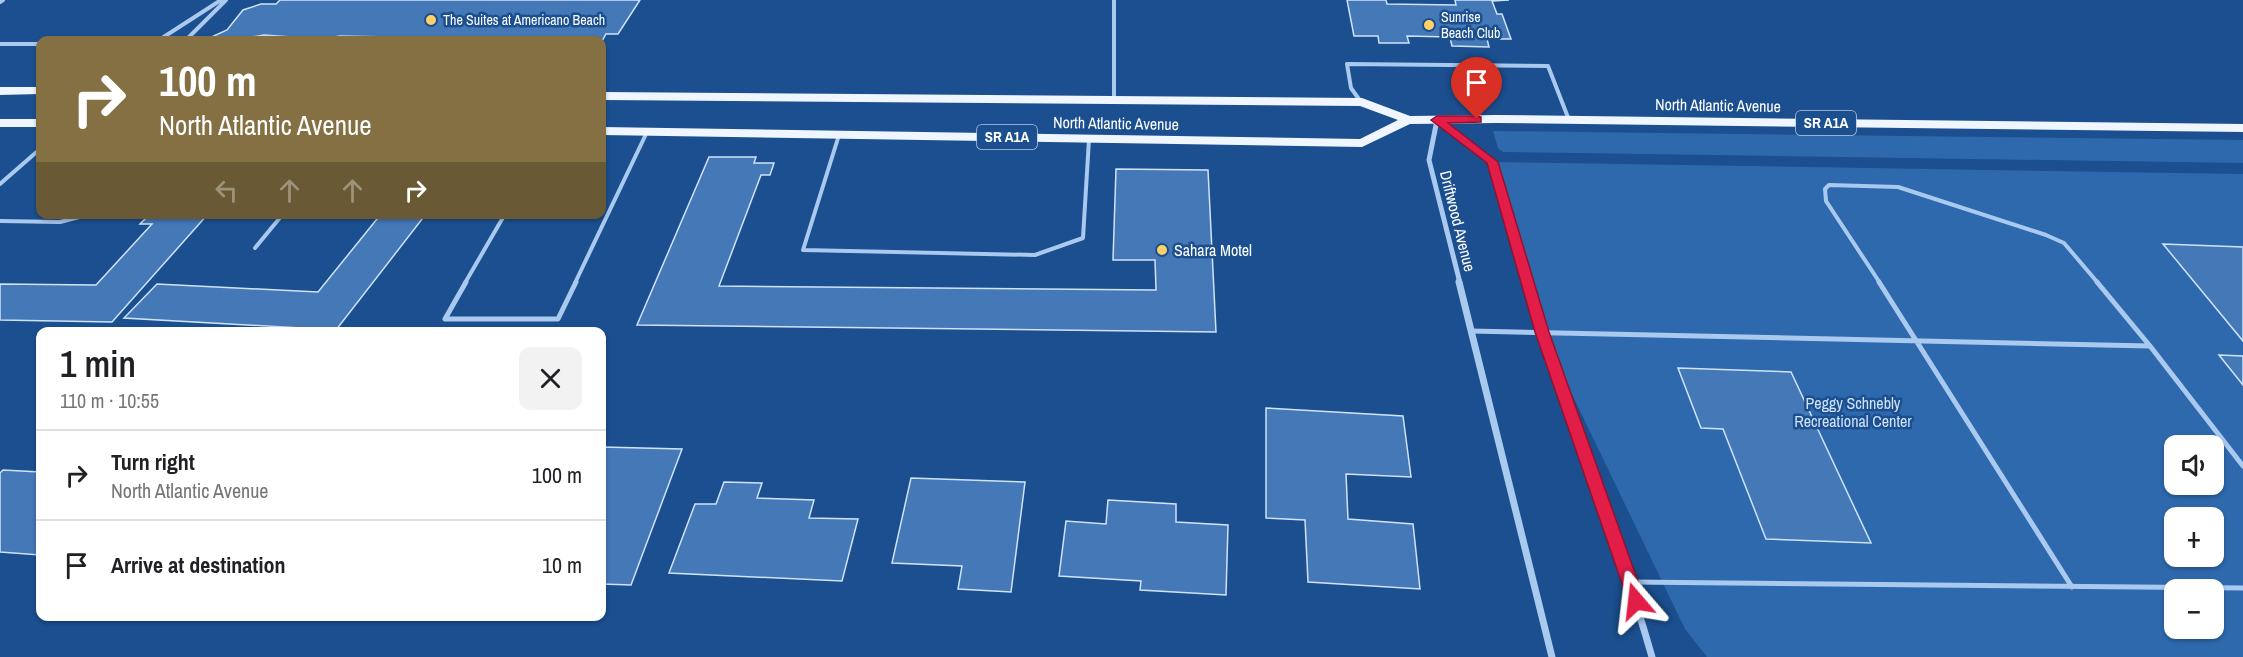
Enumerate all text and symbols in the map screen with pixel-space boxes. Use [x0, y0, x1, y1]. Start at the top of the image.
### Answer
place label: Sunrise Beach Club [1441, 8, 1500, 42]
place label: The Suites at Americano Beach [443, 11, 605, 29]
marker: The Suites at Americano Beach [424, 13, 438, 27]
marker: Sunrise Beach Club [1422, 18, 1436, 32]
text: 100 m [159, 53, 257, 109]
pin [1451, 57, 1502, 119]
icon: right [60, 60, 138, 138]
icon: arrive [1460, 66, 1493, 99]
street label: North Atlantic Avenue [1655, 93, 1781, 117]
text: North Atlantic Avenue [159, 107, 372, 143]
street label: North Atlantic Avenue [1053, 111, 1179, 135]
road number: SR A1A [1796, 111, 1856, 135]
road number: SR A1A [977, 125, 1037, 149]
street label: Driftwood Avenue [1435, 168, 1481, 274]
icon: left [210, 174, 243, 207]
icon: ahead [273, 174, 306, 207]
icon: ahead [336, 174, 369, 207]
icon: right [399, 174, 432, 207]
place label: Sahara Motel [1174, 239, 1252, 261]
marker: Sahara Motel [1155, 243, 1169, 257]
text: 1 min [60, 340, 136, 388]
button: close [519, 347, 582, 410]
text: 110 m · 10:55 [60, 387, 159, 414]
park label: Peggy Schnebly Recreational Center [1794, 392, 1912, 432]
map controls [2164, 435, 2224, 639]
button: sound [2164, 435, 2224, 495]
text: Turn right [111, 447, 195, 477]
icon: right [60, 459, 93, 492]
text: 100 m [532, 460, 582, 490]
text: North Atlantic Avenue [111, 477, 268, 504]
button: + [2164, 507, 2224, 567]
icon: arrive [60, 549, 93, 582]
text: Arrive at destination [111, 550, 285, 580]
text: 10 m [542, 550, 582, 580]
position arrow [1604, 569, 1668, 633]
button: − [2164, 579, 2224, 639]

